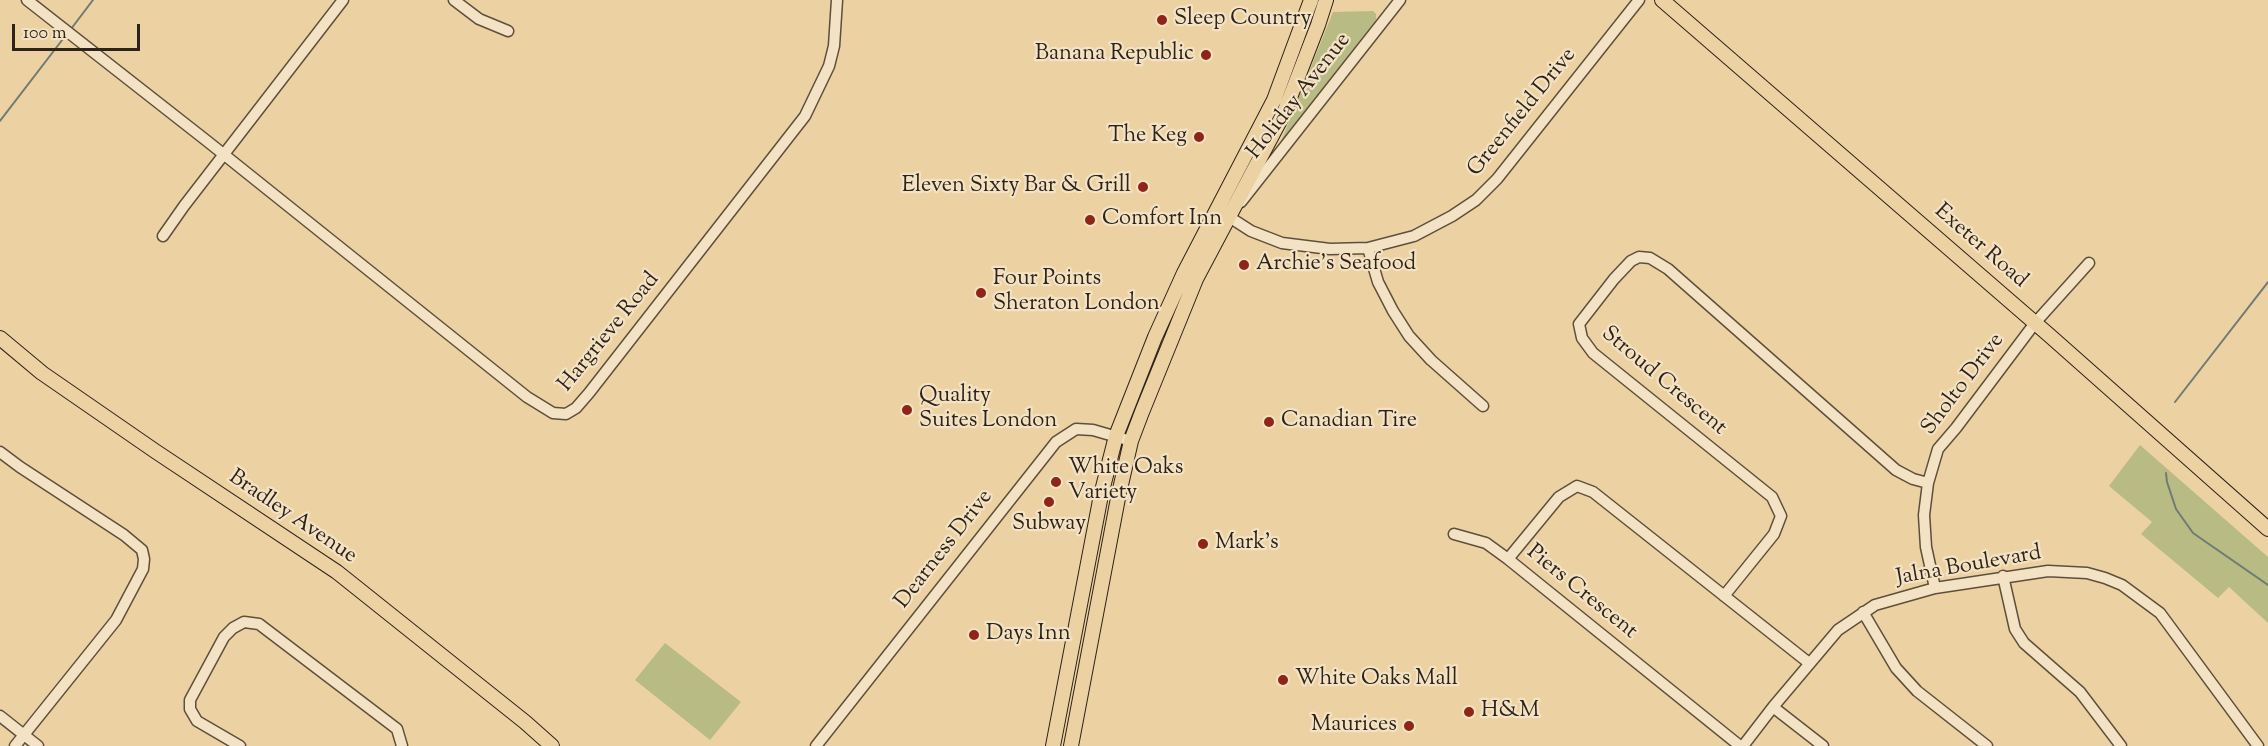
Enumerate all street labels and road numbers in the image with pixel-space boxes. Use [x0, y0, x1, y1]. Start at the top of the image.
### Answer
street label: Holiday Avenue [1242, 29, 1358, 165]
street label: Greenfield Drive [1463, 43, 1583, 183]
street label: Exeter Road [1928, 199, 2032, 295]
street label: Hargrieve Road [554, 268, 666, 398]
street label: Stroud Crescent [1595, 322, 1731, 442]
street label: Sholto Drive [1917, 329, 2011, 441]
street label: Bradley Avenue [223, 465, 361, 571]
street label: Dearness Drive [890, 485, 1000, 615]
street label: Piers Crescent [1520, 540, 1642, 646]
street label: Jalna Boulevard [1894, 541, 2044, 593]

